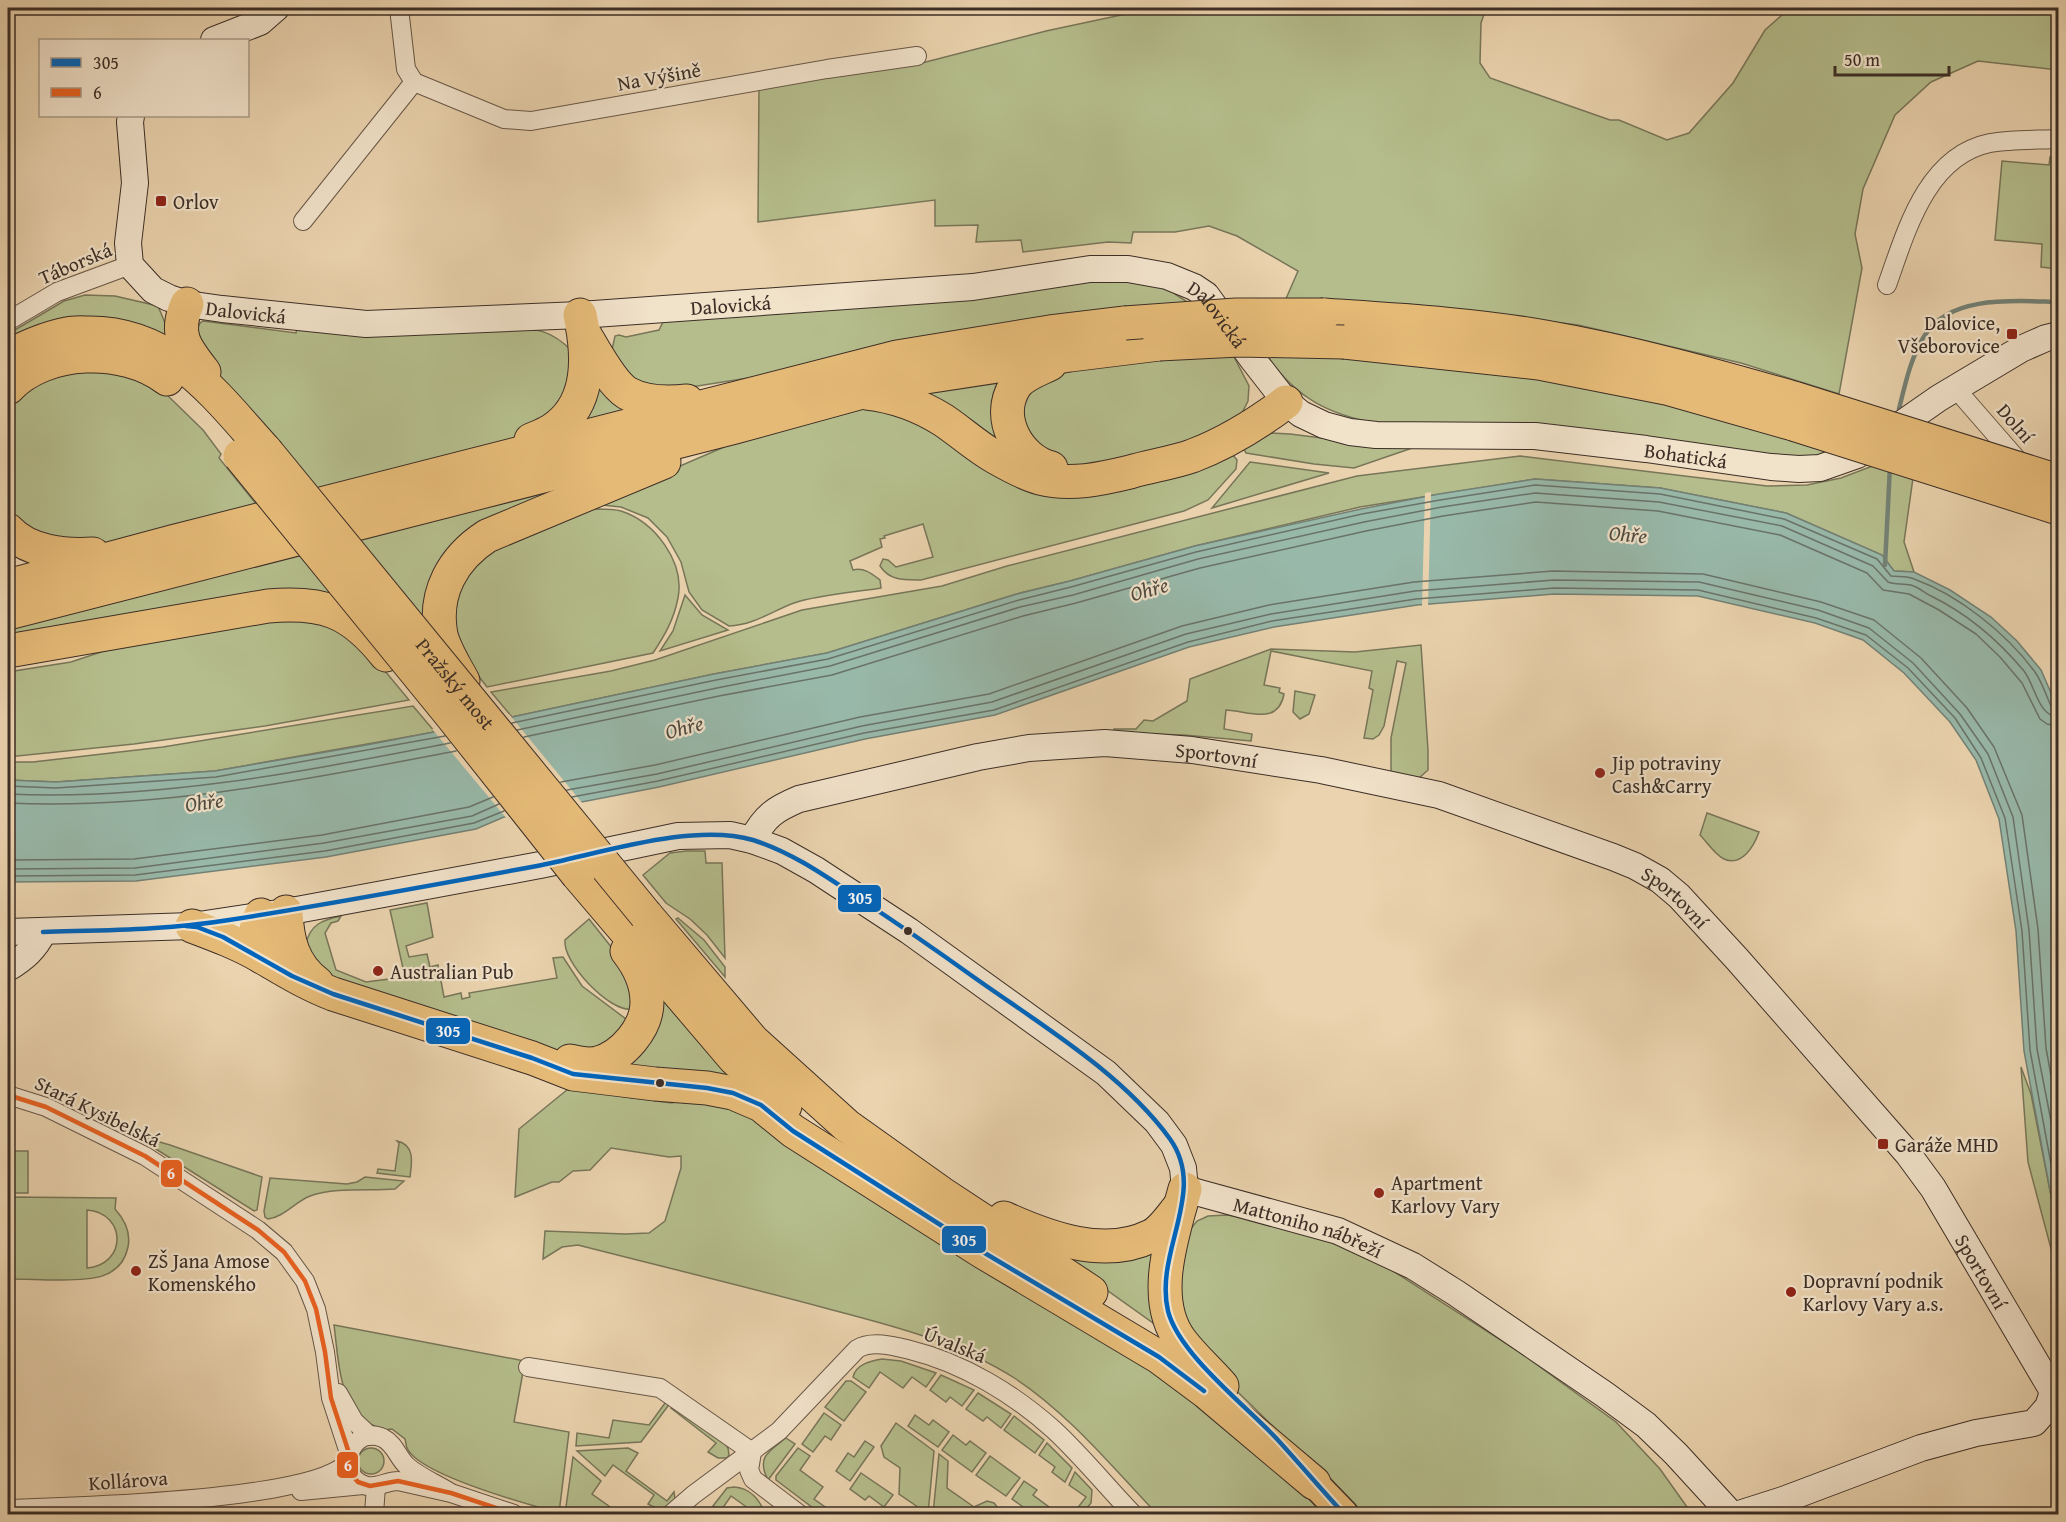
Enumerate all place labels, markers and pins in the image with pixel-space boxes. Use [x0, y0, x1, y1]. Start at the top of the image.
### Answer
place label: Orlov [173, 187, 219, 216]
marker: Orlov [154, 194, 168, 208]
place label: Dalovice, Všeborovice [1897, 308, 2000, 360]
marker: Dalovice, Všeborovice [2005, 327, 2019, 341]
place label: Jip potraviny Cash&Carry [1609, 748, 1721, 800]
marker: Jip potraviny Cash&Carry [1593, 766, 1607, 780]
unlabelled marker [902, 925, 914, 937]
place label: Australian Pub [390, 957, 514, 986]
marker: Australian Pub [371, 964, 385, 978]
unlabelled marker [654, 1077, 666, 1089]
place label: Garáže MHD [1895, 1130, 1998, 1159]
marker: Garáže MHD [1876, 1137, 1890, 1151]
place label: Apartment Karlovy Vary [1391, 1168, 1500, 1220]
marker: Apartment Karlovy Vary [1372, 1186, 1386, 1200]
place label: ZŠ Jana Amose Komenského [148, 1246, 270, 1298]
marker: ZŠ Jana Amose Komenského [129, 1264, 143, 1278]
place label: Dopravní podnik Karlovy Vary a.s. [1803, 1266, 1944, 1318]
marker: Dopravní podnik Karlovy Vary a.s. [1784, 1285, 1798, 1299]

